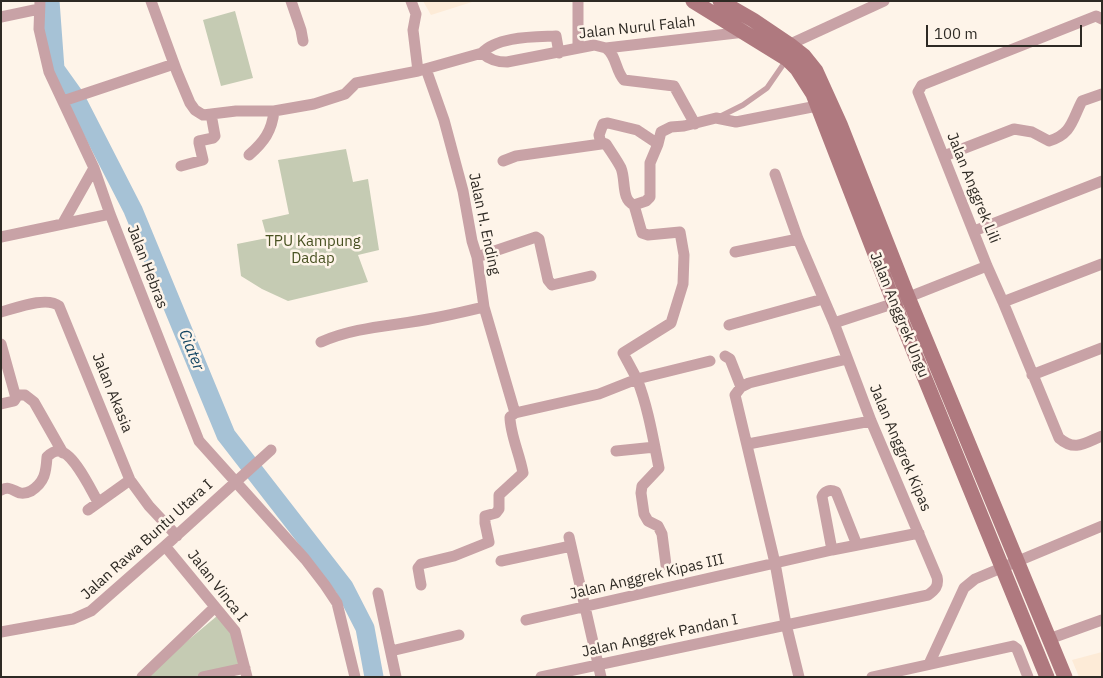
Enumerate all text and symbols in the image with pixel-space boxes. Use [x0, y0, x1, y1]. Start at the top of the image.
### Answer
street label: Jalan Nurul Falah [578, 13, 696, 43]
scale bar [928, 15, 1084, 47]
text: 100 m [934, 24, 978, 43]
street label: Jalan Anggrek Lili [943, 130, 1003, 246]
street label: Jalan H. Ending [464, 171, 504, 277]
street label: Jalan Hebras [123, 223, 171, 311]
park label: TPU Kampung Dadap [265, 233, 361, 268]
street label: Jalan Anggrek Ungu [866, 250, 932, 380]
water label: Ciater [174, 327, 208, 373]
street label: Jalan Akasia [88, 351, 136, 435]
street label: Jalan Anggrek Kipas [865, 382, 935, 514]
street label: Jalan Rawa Buntu Utara I [78, 476, 216, 604]
street label: Jalan Vinca I [183, 546, 251, 626]
street label: Jalan Anggrek Kipas III [568, 550, 726, 604]
street label: Jalan Anggrek Pandan I [580, 611, 740, 661]

